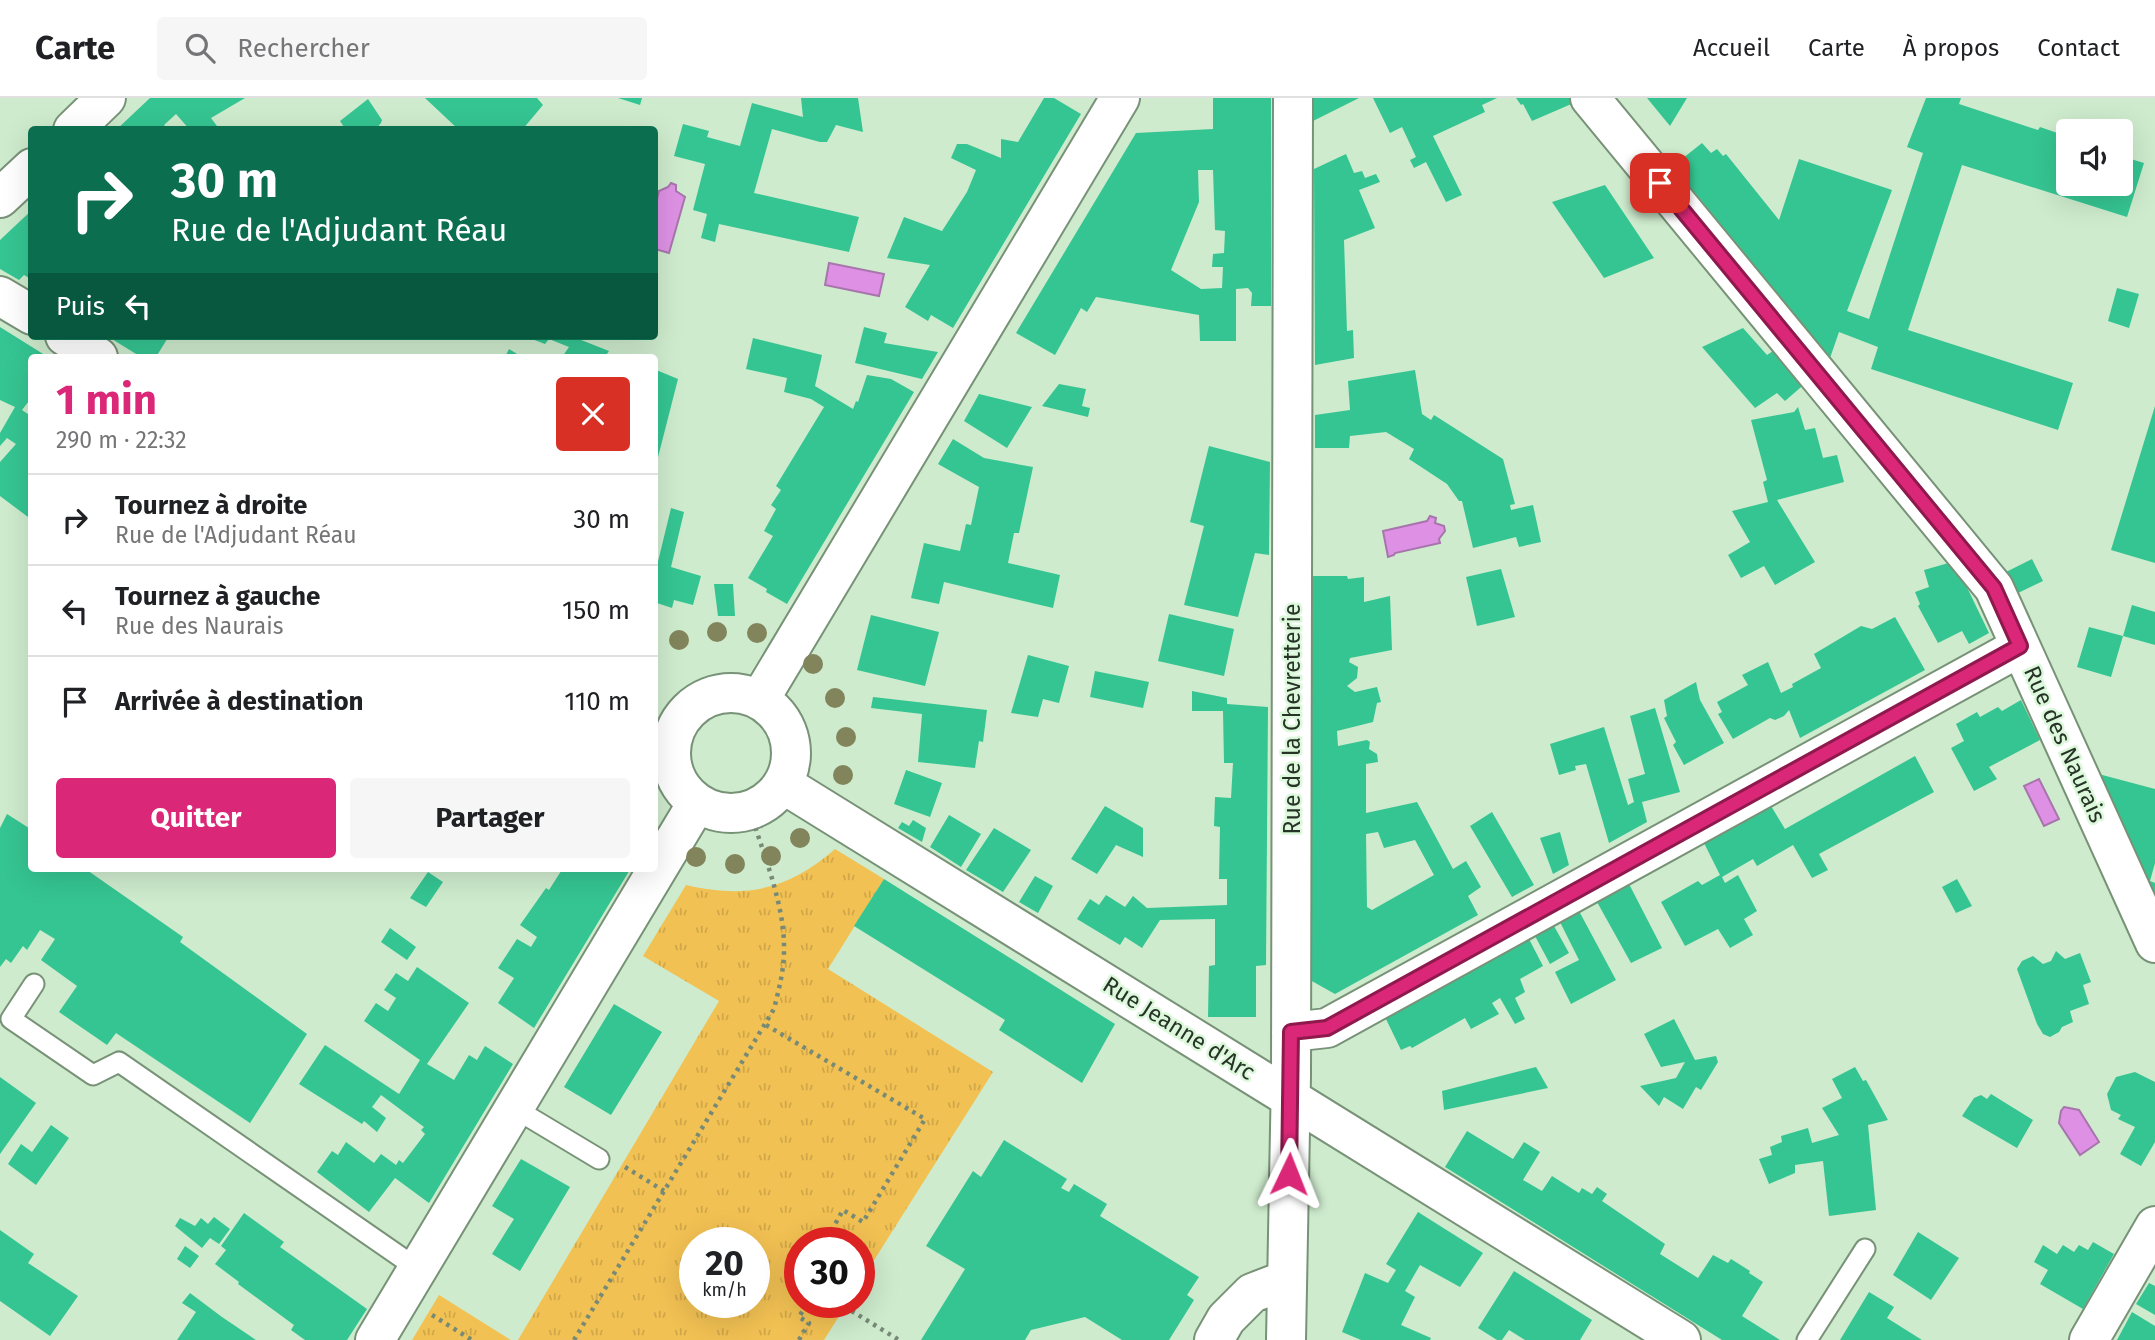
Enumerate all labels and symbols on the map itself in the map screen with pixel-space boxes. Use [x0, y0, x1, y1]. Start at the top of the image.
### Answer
pin [1630, 153, 1690, 213]
street label: Rue de la Chevretterie [1278, 604, 1306, 834]
street label: Rue des Naurais [2018, 661, 2112, 827]
street label: Rue Jeanne d'Arc [1098, 970, 1260, 1086]
position arrow [1252, 1137, 1326, 1211]
speed limit sign: 30 [784, 1227, 875, 1318]

